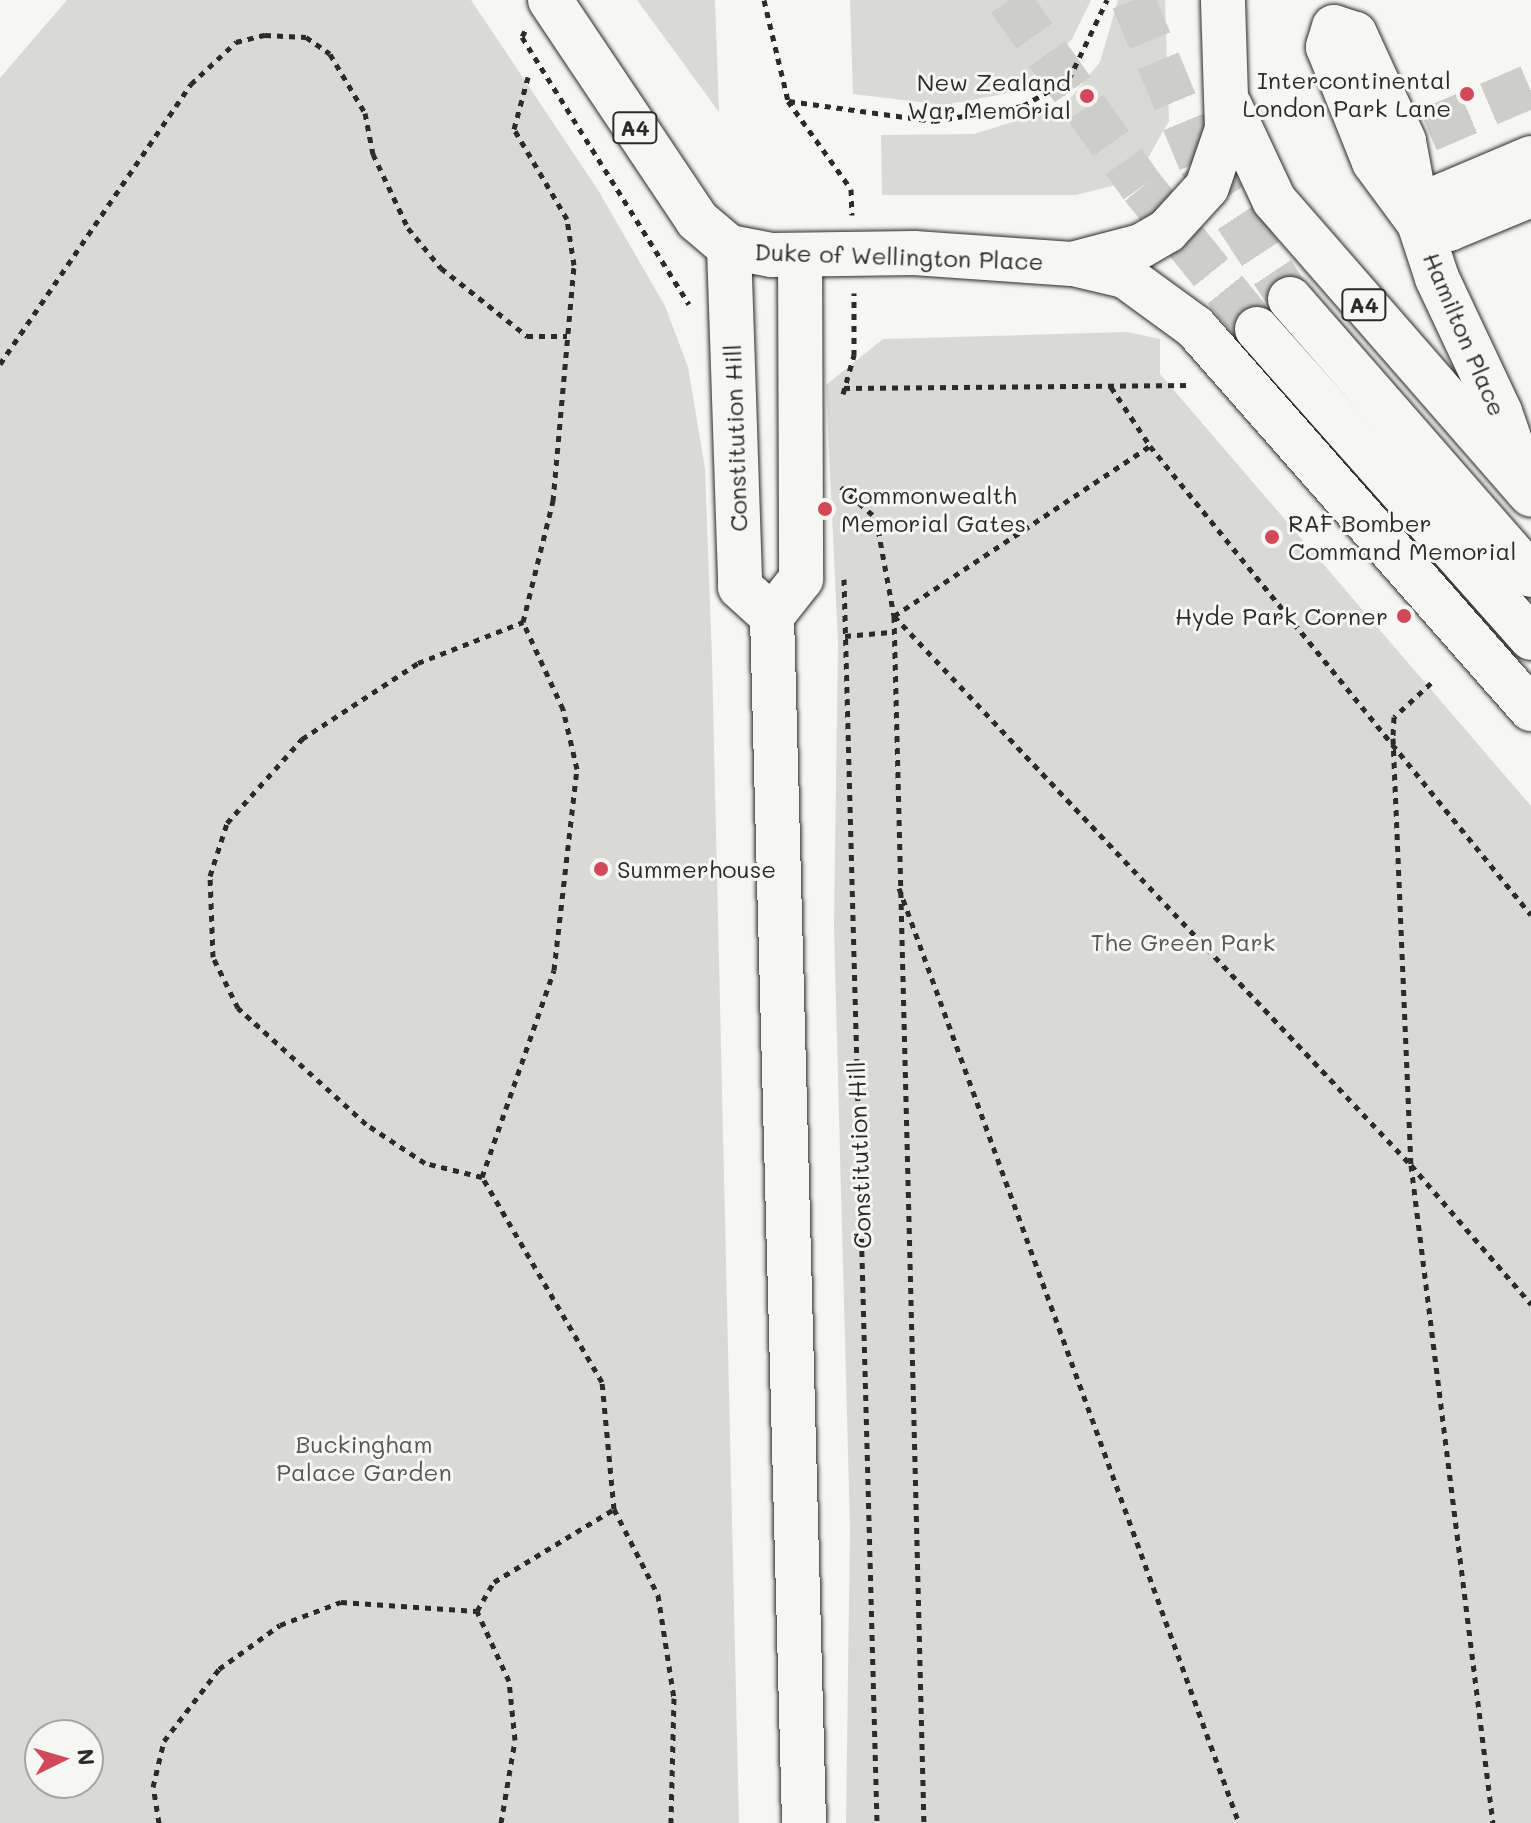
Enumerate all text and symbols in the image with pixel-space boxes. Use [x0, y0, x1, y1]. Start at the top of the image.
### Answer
place label: Intercontinental London Park Lane [1243, 66, 1451, 122]
place label: New Zealand War Memorial [908, 68, 1071, 124]
marker: Intercontinental London Park Lane [1458, 85, 1476, 103]
marker: New Zealand War Memorial [1078, 87, 1096, 105]
road number: A4 [611, 110, 659, 146]
street label: Duke of Wellington Place [754, 237, 1044, 275]
street label: Hamilton Place [1418, 248, 1512, 420]
road number: A4 [1340, 287, 1388, 323]
street label: Constitution Hill [717, 344, 753, 532]
place label: Commonwealth Memorial Gates [841, 481, 1026, 537]
marker: Commonwealth Memorial Gates [816, 500, 834, 518]
place label: RAF Bomber Command Memorial [1288, 509, 1516, 565]
marker: RAF Bomber Command Memorial [1263, 528, 1281, 546]
place label: Hyde Park Corner [1175, 602, 1388, 630]
marker: Hyde Park Corner [1395, 607, 1413, 625]
place label: Summerhouse [617, 855, 776, 883]
marker: Summerhouse [592, 860, 610, 878]
park label: The Green Park [1091, 928, 1275, 956]
street label: Constitution Hill [841, 1061, 877, 1249]
park label: Buckingham Palace Garden [276, 1430, 452, 1486]
north arrow [24, 1719, 104, 1799]
text: N [71, 1747, 102, 1767]

